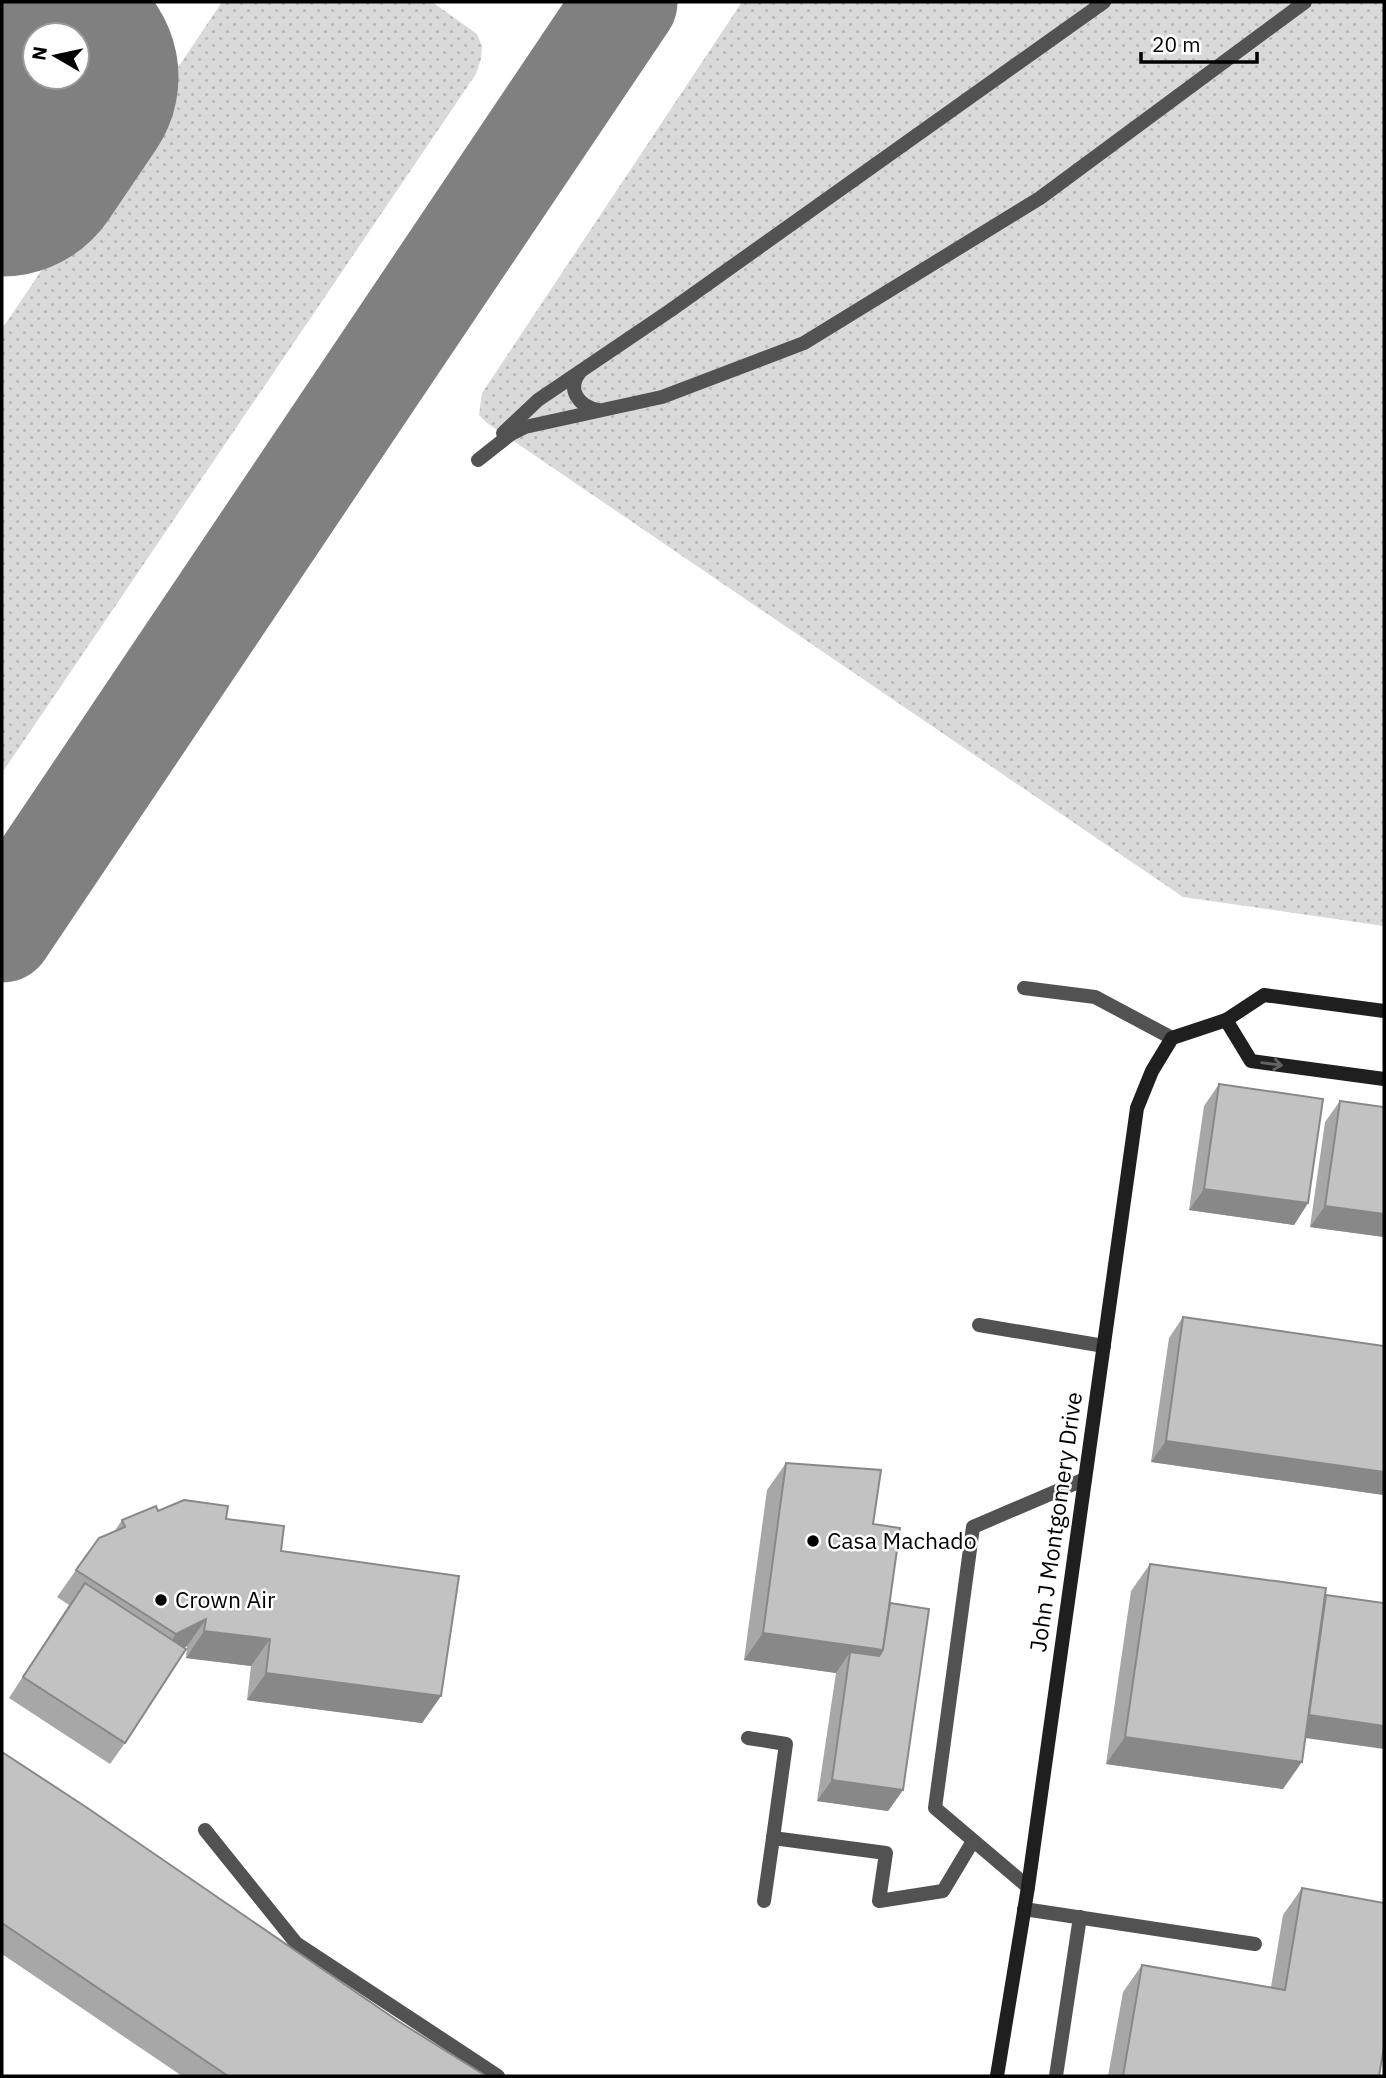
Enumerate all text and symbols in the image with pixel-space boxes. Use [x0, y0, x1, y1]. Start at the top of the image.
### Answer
north arrow [21, 21, 91, 91]
scale bar [1141, 21, 1256, 65]
text: 20 m [1152, 30, 1201, 58]
text: N [26, 45, 52, 62]
one-way arrow [1260, 1057, 1283, 1070]
street label: John J Montgomery Drive [1022, 1390, 1088, 1654]
place label: Casa Machado [827, 1525, 977, 1555]
marker: Casa Machado [805, 1533, 821, 1549]
place label: Crown Air [175, 1584, 276, 1614]
marker: Crown Air [153, 1592, 169, 1608]

